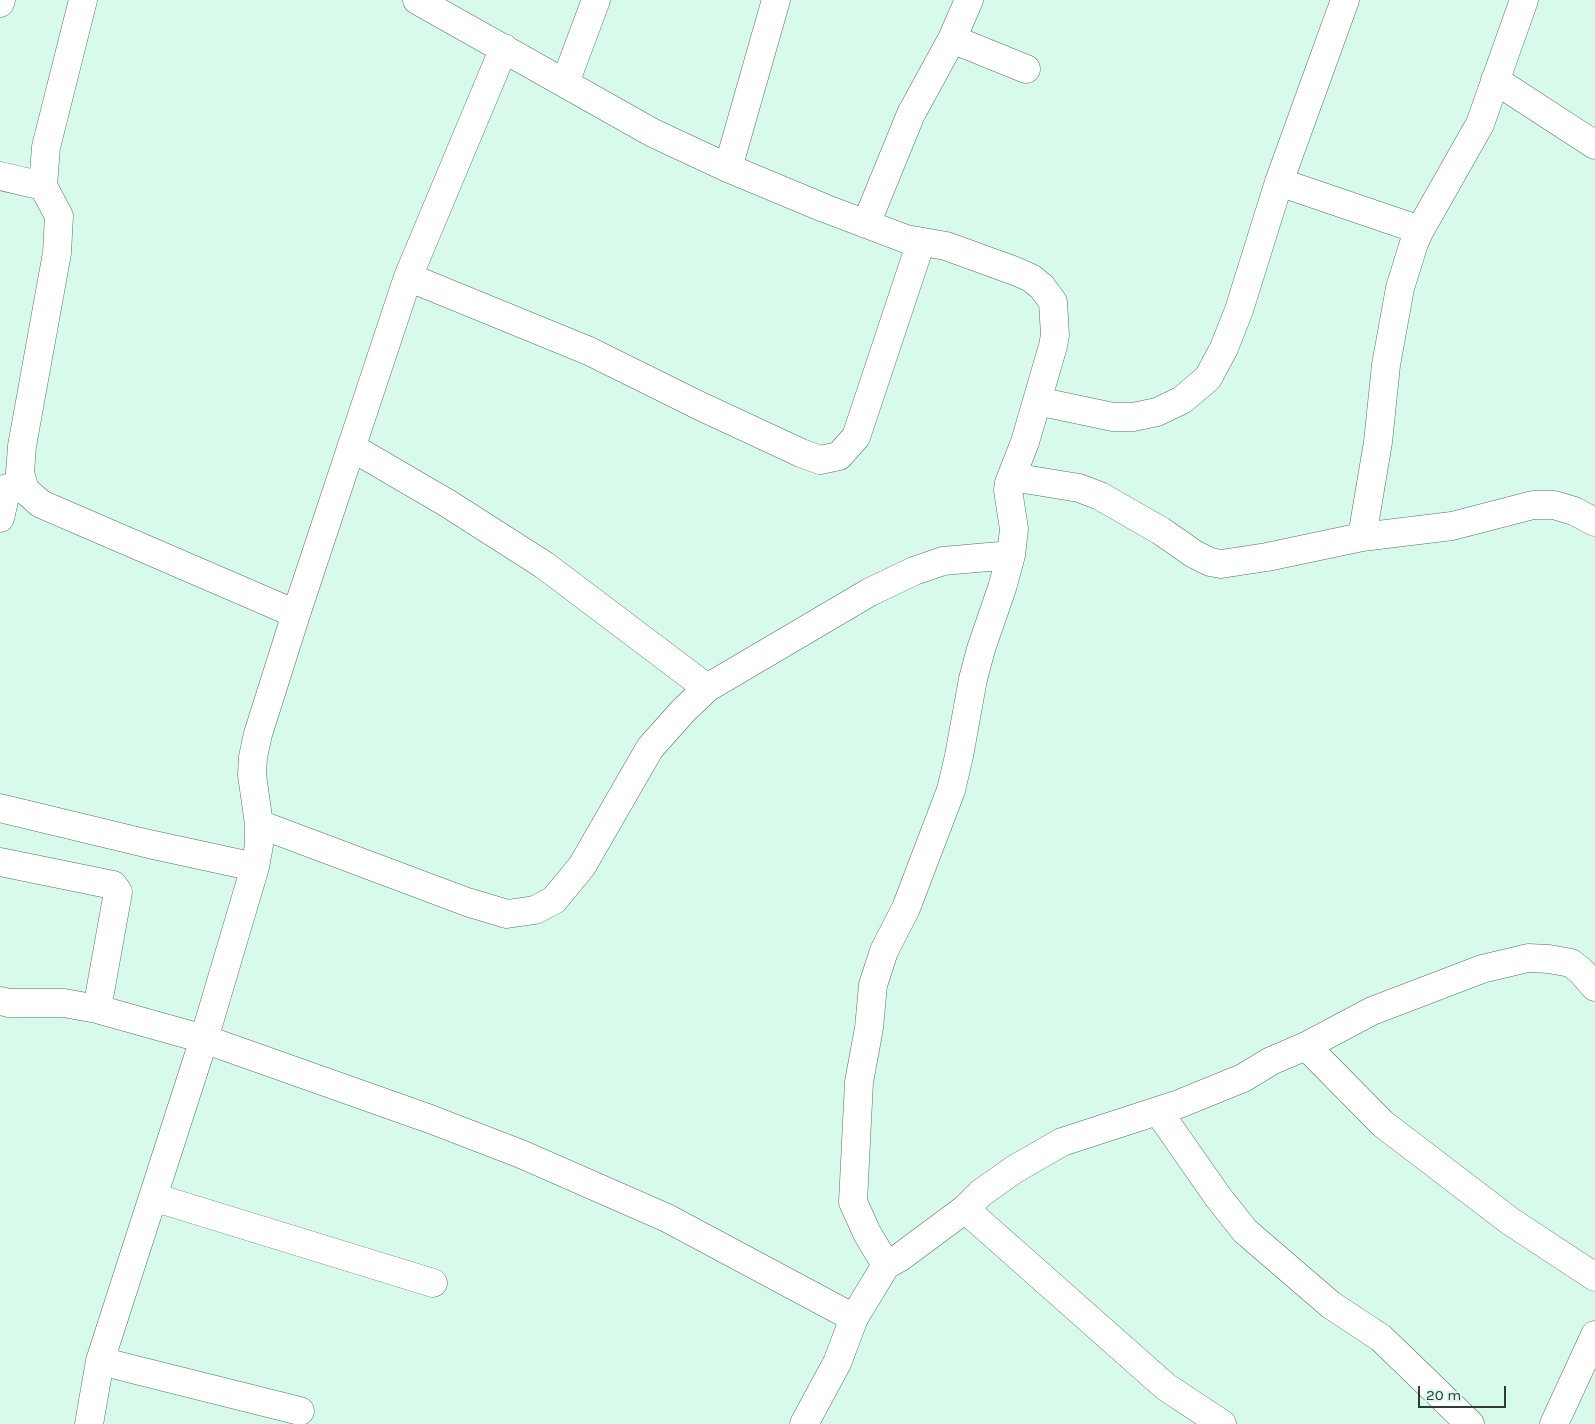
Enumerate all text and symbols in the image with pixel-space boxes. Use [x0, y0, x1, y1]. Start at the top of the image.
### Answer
scale bar [1420, 1376, 1508, 1408]
text: 20 m [1426, 1386, 1461, 1404]

